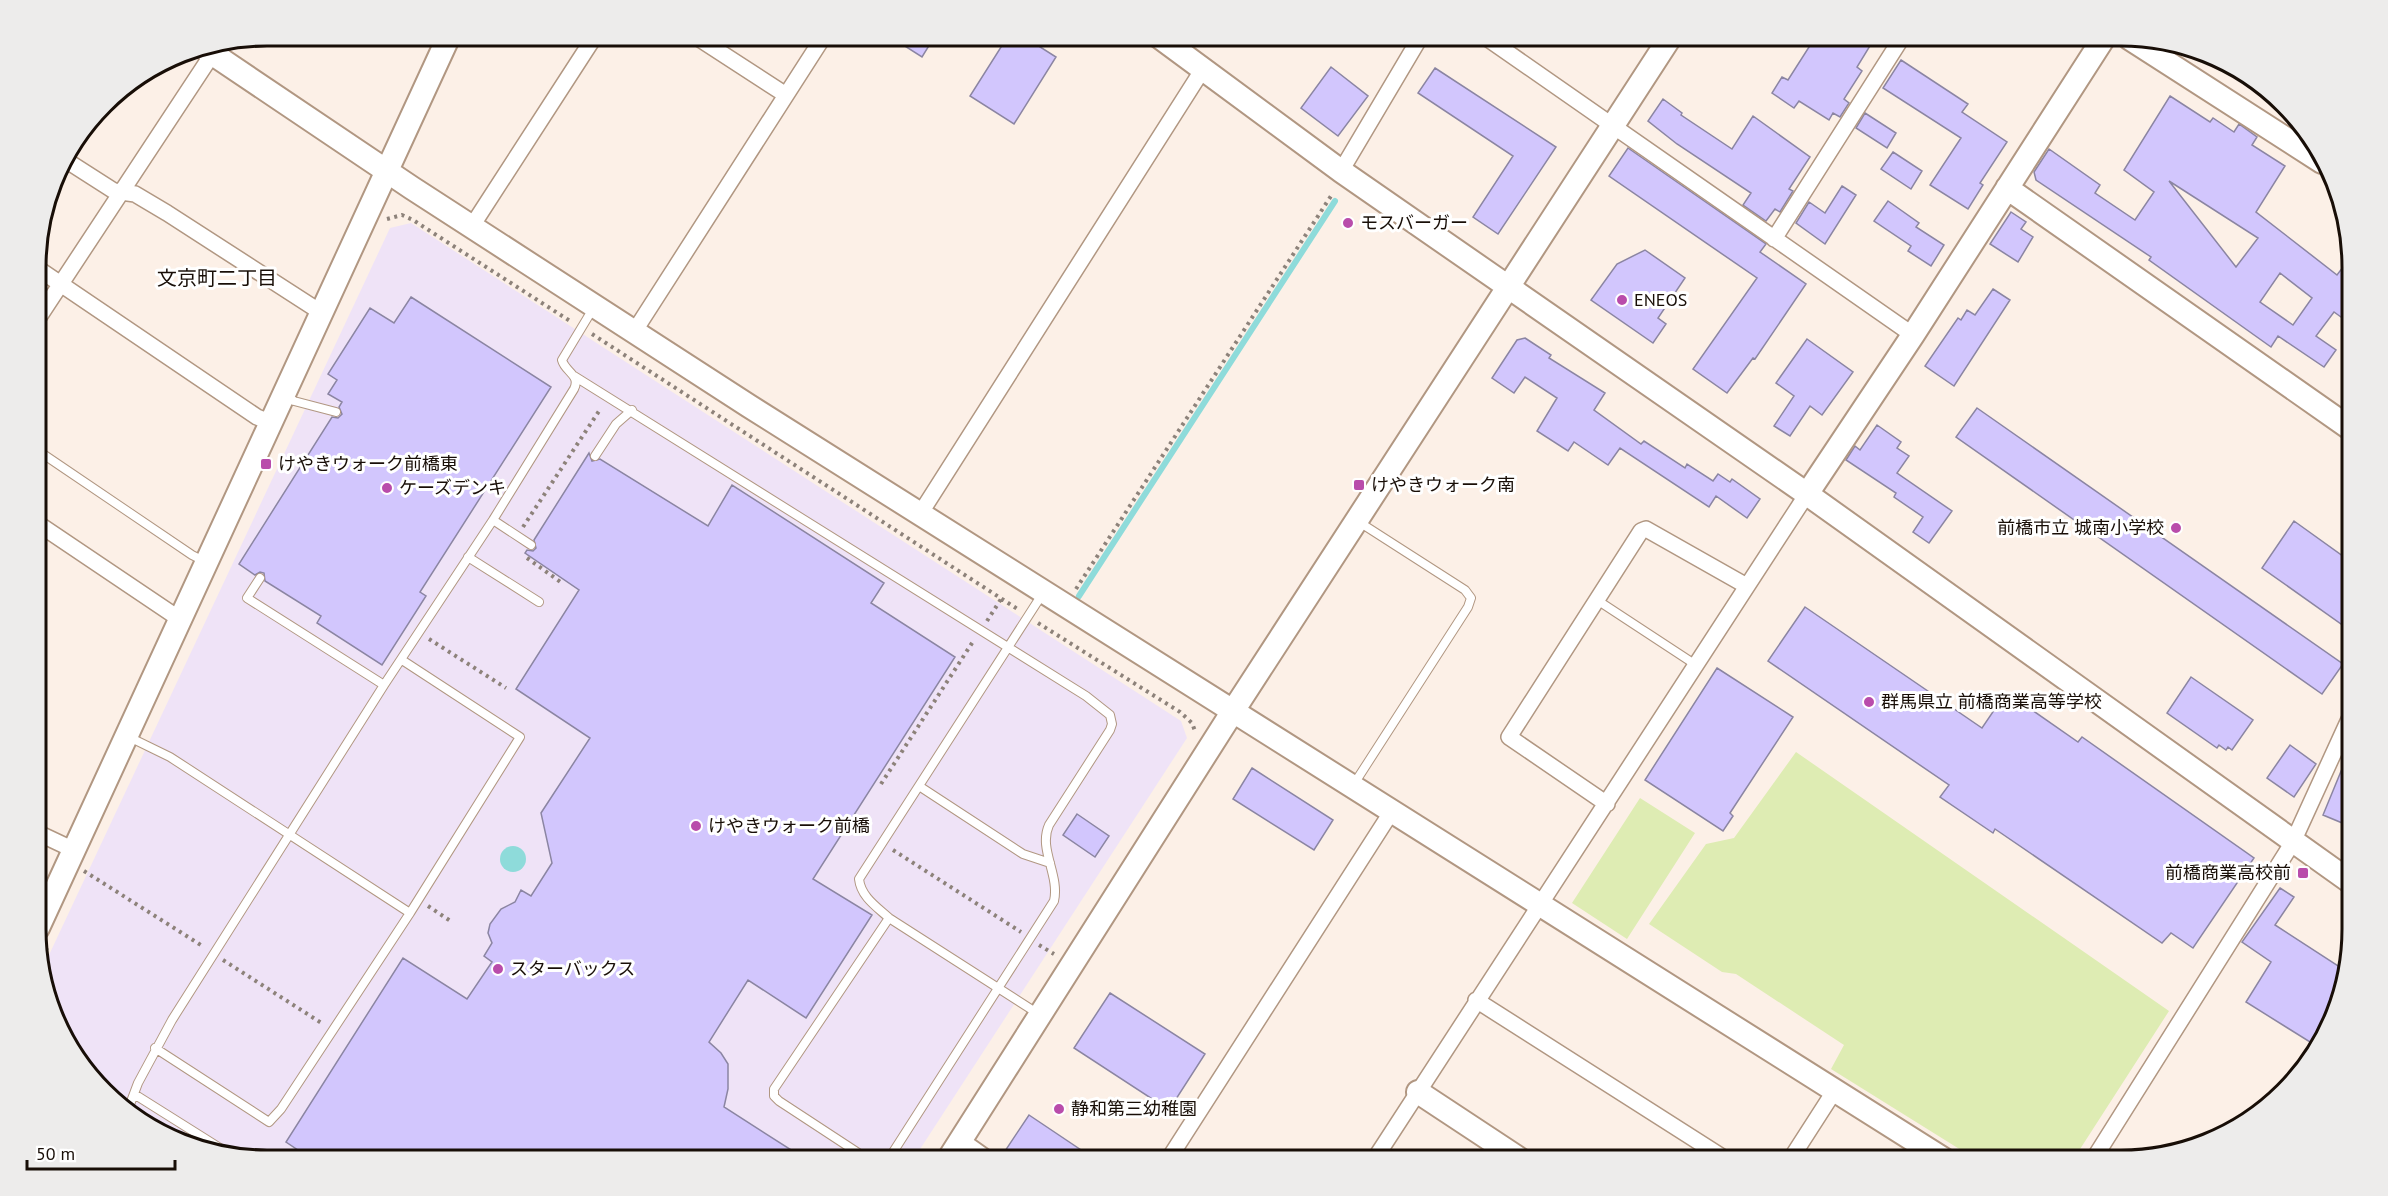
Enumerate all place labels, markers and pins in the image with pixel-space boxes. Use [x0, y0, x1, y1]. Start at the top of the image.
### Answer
place label: モスバーガー [1360, 211, 1468, 234]
marker: モスバーガー [1341, 216, 1355, 230]
place label: ENEOS [1634, 288, 1687, 311]
marker: ENEOS [1615, 293, 1629, 307]
place label: けやきウォーク前橋東 [278, 452, 458, 475]
marker: けやきウォーク前橋東 [259, 457, 273, 471]
place label: けやきウォーク南 [1371, 473, 1515, 496]
place label: ケーズデンキ [399, 476, 506, 499]
marker: けやきウォーク南 [1352, 478, 1366, 492]
marker: ケーズデンキ [380, 481, 394, 495]
place label: 前橋市立 城南小学校 [1997, 516, 2164, 539]
marker: 前橋市立 城南小学校 [2169, 521, 2183, 535]
place label: 群馬県立 前橋商業高等学校 [1881, 690, 2102, 713]
marker: 群馬県立 前橋商業高等学校 [1862, 695, 1876, 709]
place label: けやきウォーク前橋 [708, 814, 870, 837]
marker: けやきウォーク前橋 [689, 819, 703, 833]
place label: 前橋商業高校前 [2165, 861, 2291, 884]
marker: 前橋商業高校前 [2296, 866, 2310, 880]
place label: スターバックス [510, 957, 635, 980]
marker: スターバックス [491, 962, 505, 976]
place label: 静和第三幼稚園 [1071, 1097, 1197, 1120]
marker: 静和第三幼稚園 [1052, 1102, 1066, 1116]

